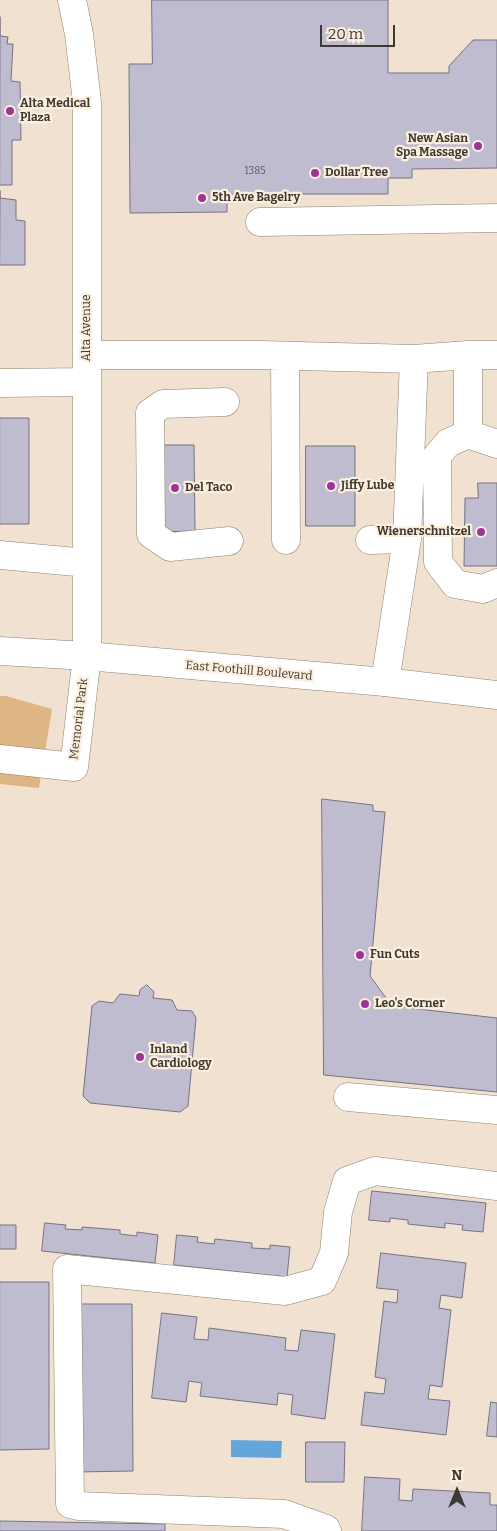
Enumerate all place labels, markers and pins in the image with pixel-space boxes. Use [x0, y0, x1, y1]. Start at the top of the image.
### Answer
place label: Alta Medical Plaza [20, 97, 90, 125]
marker: Alta Medical Plaza [4, 105, 16, 117]
place label: New Asian Spa Massage [396, 132, 468, 160]
marker: New Asian Spa Massage [472, 140, 484, 152]
place label: Dollar Tree [325, 166, 388, 180]
marker: Dollar Tree [309, 167, 321, 179]
place label: 5th Ave Bagelry [212, 191, 300, 205]
marker: 5th Ave Bagelry [196, 192, 208, 204]
place label: Jiffy Lube [341, 479, 394, 493]
marker: Jiffy Lube [325, 480, 337, 492]
place label: Del Taco [185, 481, 233, 495]
marker: Del Taco [169, 482, 181, 494]
place label: Wienerschnitzel [377, 525, 471, 539]
marker: Wienerschnitzel [475, 526, 487, 538]
place label: Fun Cuts [370, 948, 420, 962]
marker: Fun Cuts [354, 949, 366, 961]
place label: Leo's Corner [375, 997, 445, 1011]
marker: Leo's Corner [359, 998, 371, 1010]
place label: Inland Cardiology [150, 1043, 212, 1071]
marker: Inland Cardiology [134, 1051, 146, 1063]

